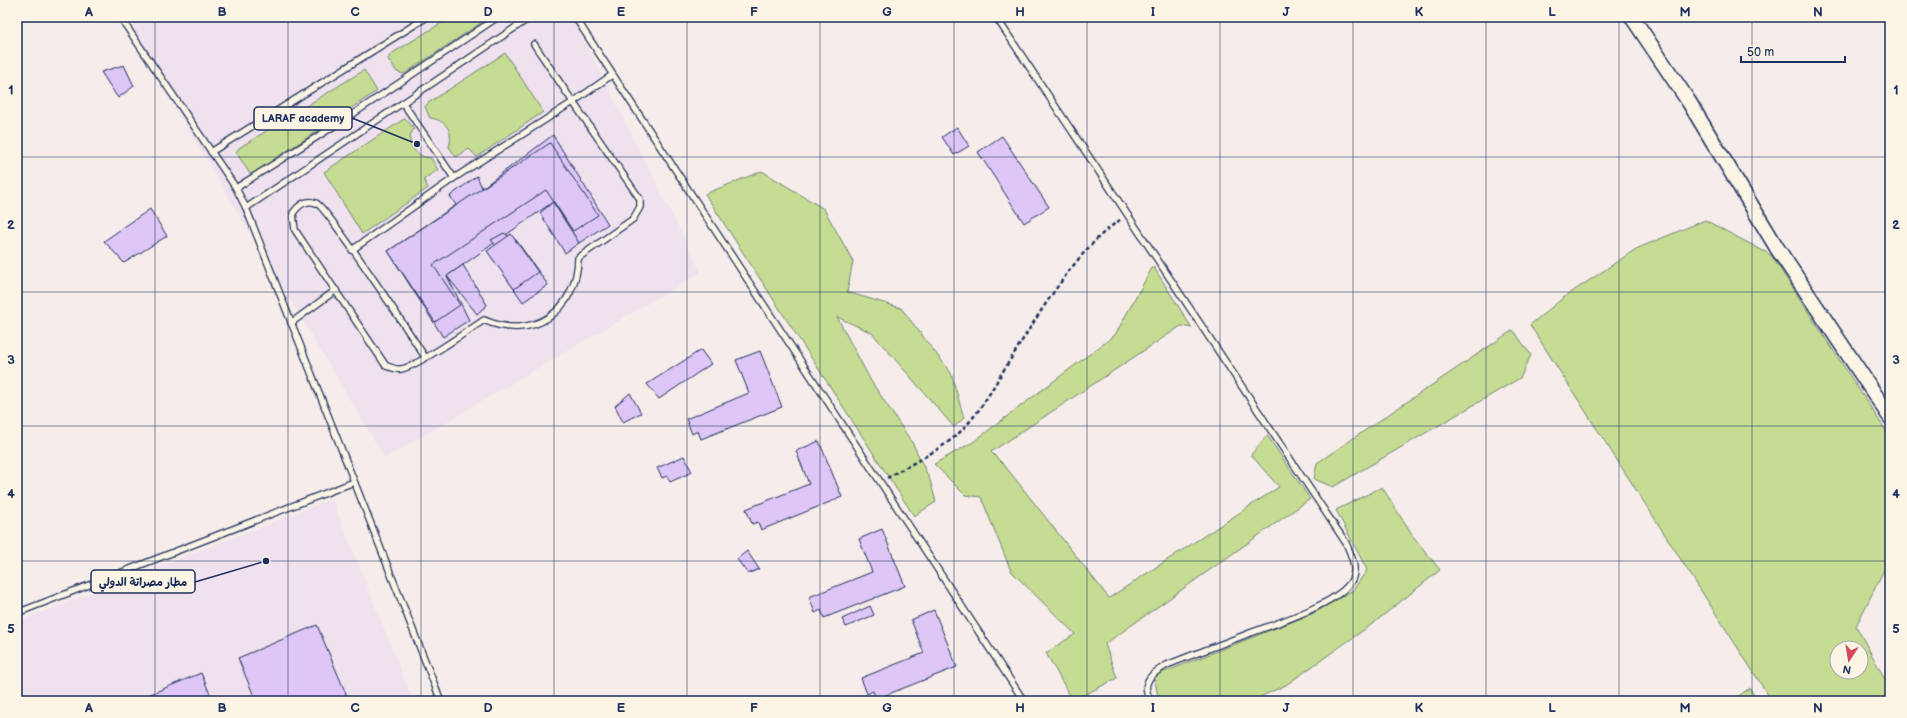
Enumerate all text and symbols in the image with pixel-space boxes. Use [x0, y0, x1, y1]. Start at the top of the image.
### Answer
text: A [84, 4, 93, 20]
text: B [217, 4, 227, 20]
text: C [350, 4, 360, 20]
text: D [483, 4, 493, 20]
text: E [617, 4, 626, 20]
text: F [750, 4, 758, 20]
text: G [882, 4, 892, 20]
text: H [1015, 4, 1025, 20]
text: I [1151, 4, 1155, 20]
text: J [1282, 4, 1290, 20]
text: K [1415, 4, 1424, 20]
text: L [1548, 4, 1556, 20]
text: M [1679, 4, 1691, 20]
text: N [1813, 4, 1823, 20]
scale bar [1741, 38, 1845, 64]
text: 50 m [1747, 45, 1774, 60]
text: 1 [8, 82, 14, 98]
text: 1 [1893, 82, 1899, 98]
callout: LARAF academy [254, 107, 352, 130]
text: LARAF academy [262, 112, 344, 125]
text: 2 [7, 217, 15, 233]
text: 2 [1892, 217, 1900, 233]
text: 3 [7, 352, 15, 368]
text: 3 [1892, 352, 1900, 368]
text: 4 [7, 486, 15, 502]
text: 4 [1892, 486, 1900, 502]
callout: مطار مصراتة الدولي [91, 570, 195, 593]
text: مطار مصراتة الدولي [99, 576, 187, 592]
text: 5 [7, 621, 15, 637]
text: 5 [1892, 621, 1900, 637]
north arrow [1829, 640, 1869, 680]
text: N [1842, 662, 1852, 677]
text: A [84, 700, 93, 716]
text: B [217, 700, 227, 716]
text: C [350, 700, 360, 716]
text: D [483, 700, 493, 716]
text: E [617, 700, 626, 716]
text: F [750, 700, 758, 716]
text: G [882, 700, 892, 716]
text: H [1015, 700, 1025, 716]
text: I [1151, 700, 1155, 716]
text: J [1282, 700, 1290, 716]
text: K [1415, 700, 1424, 716]
text: L [1548, 700, 1556, 716]
text: M [1679, 700, 1691, 716]
text: N [1813, 700, 1823, 716]

